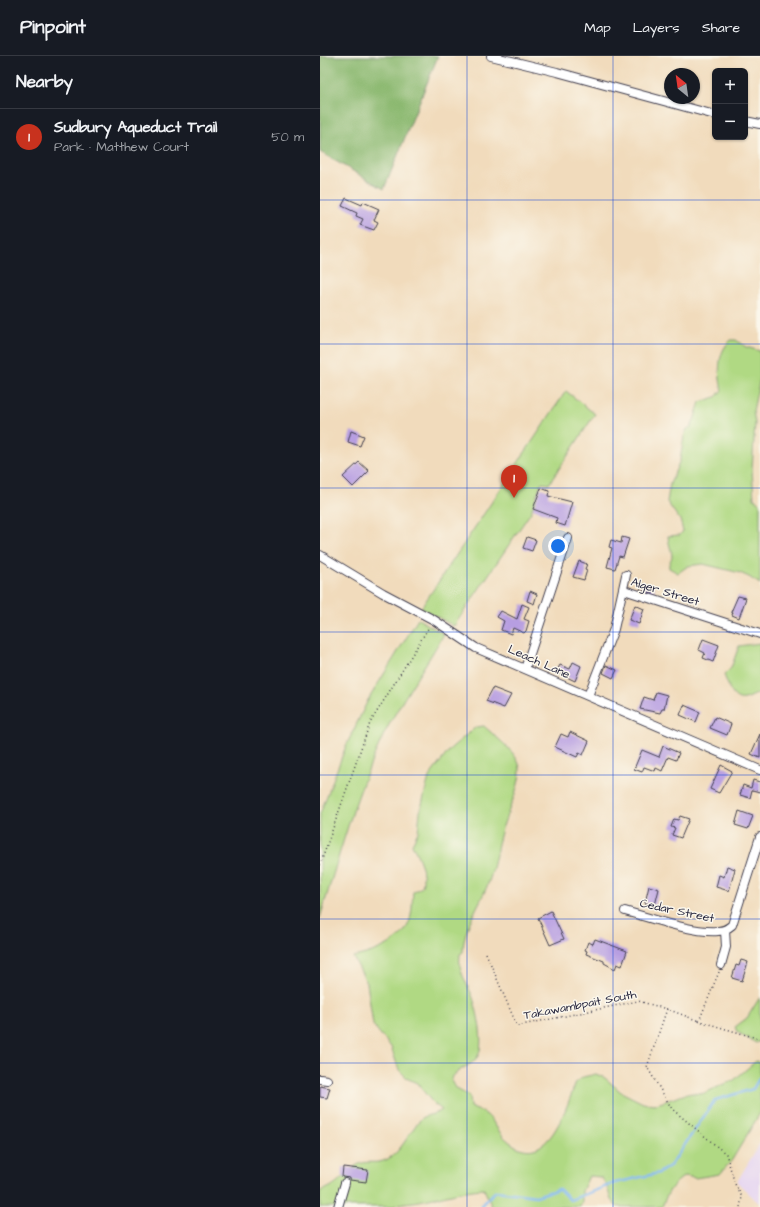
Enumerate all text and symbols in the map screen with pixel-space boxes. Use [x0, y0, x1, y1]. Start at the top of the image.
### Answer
text: Pinpoint [20, 14, 86, 41]
text: Map [584, 18, 611, 38]
text: Layers [633, 18, 680, 38]
text: Share [702, 18, 740, 38]
north arrow [664, 68, 700, 104]
map controls [712, 68, 748, 140]
button: + [712, 68, 748, 104]
text: Nearby [16, 70, 73, 94]
button: − [712, 104, 748, 140]
text: Sudbury Aqueduct Trail [54, 117, 217, 138]
text: 1 [28, 128, 30, 146]
text: 50 m [271, 128, 304, 146]
text: Park · Matthew Court [54, 138, 189, 156]
pin: 1 [501, 465, 527, 498]
your location [548, 536, 568, 556]
street label: Alger Street [628, 574, 701, 611]
street label: Leach Lane [505, 641, 573, 683]
street label: Cedar Street [638, 895, 716, 927]
street label: Takawambpait South [522, 986, 638, 1024]

